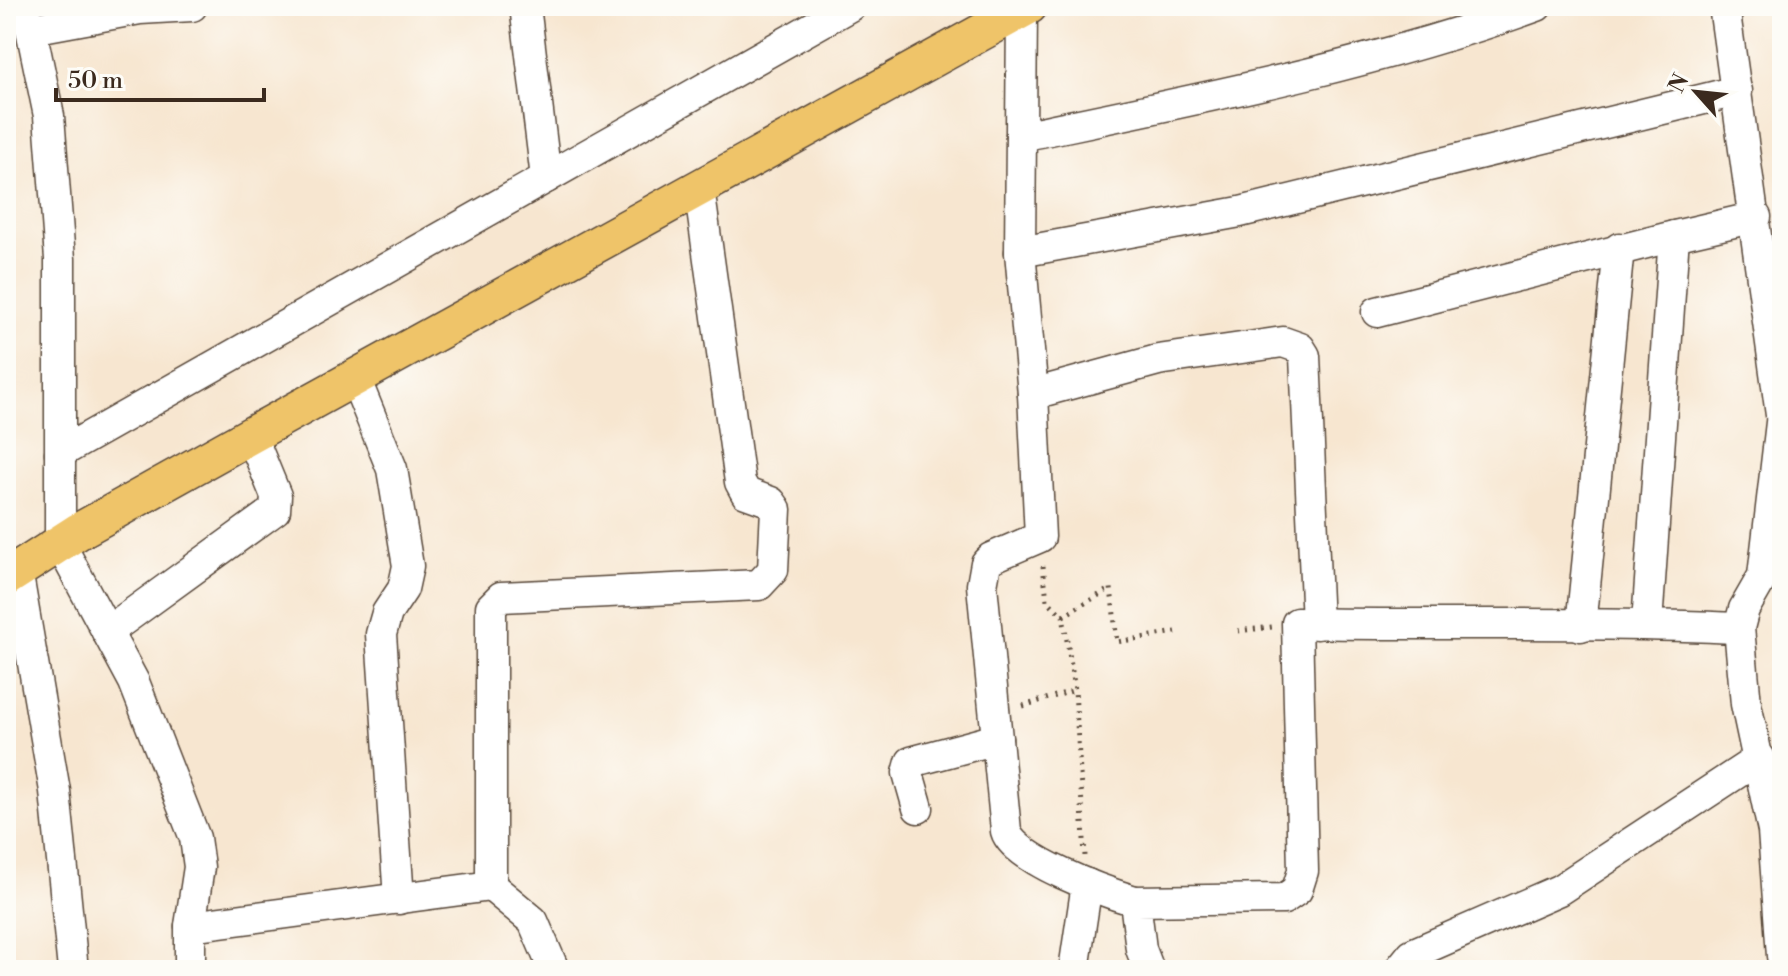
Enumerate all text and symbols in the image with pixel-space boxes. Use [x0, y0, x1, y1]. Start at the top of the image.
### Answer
scale bar [56, 52, 264, 102]
north arrow [1656, 52, 1736, 132]
text: 50 m [68, 66, 123, 96]
text: N [1664, 69, 1696, 97]

